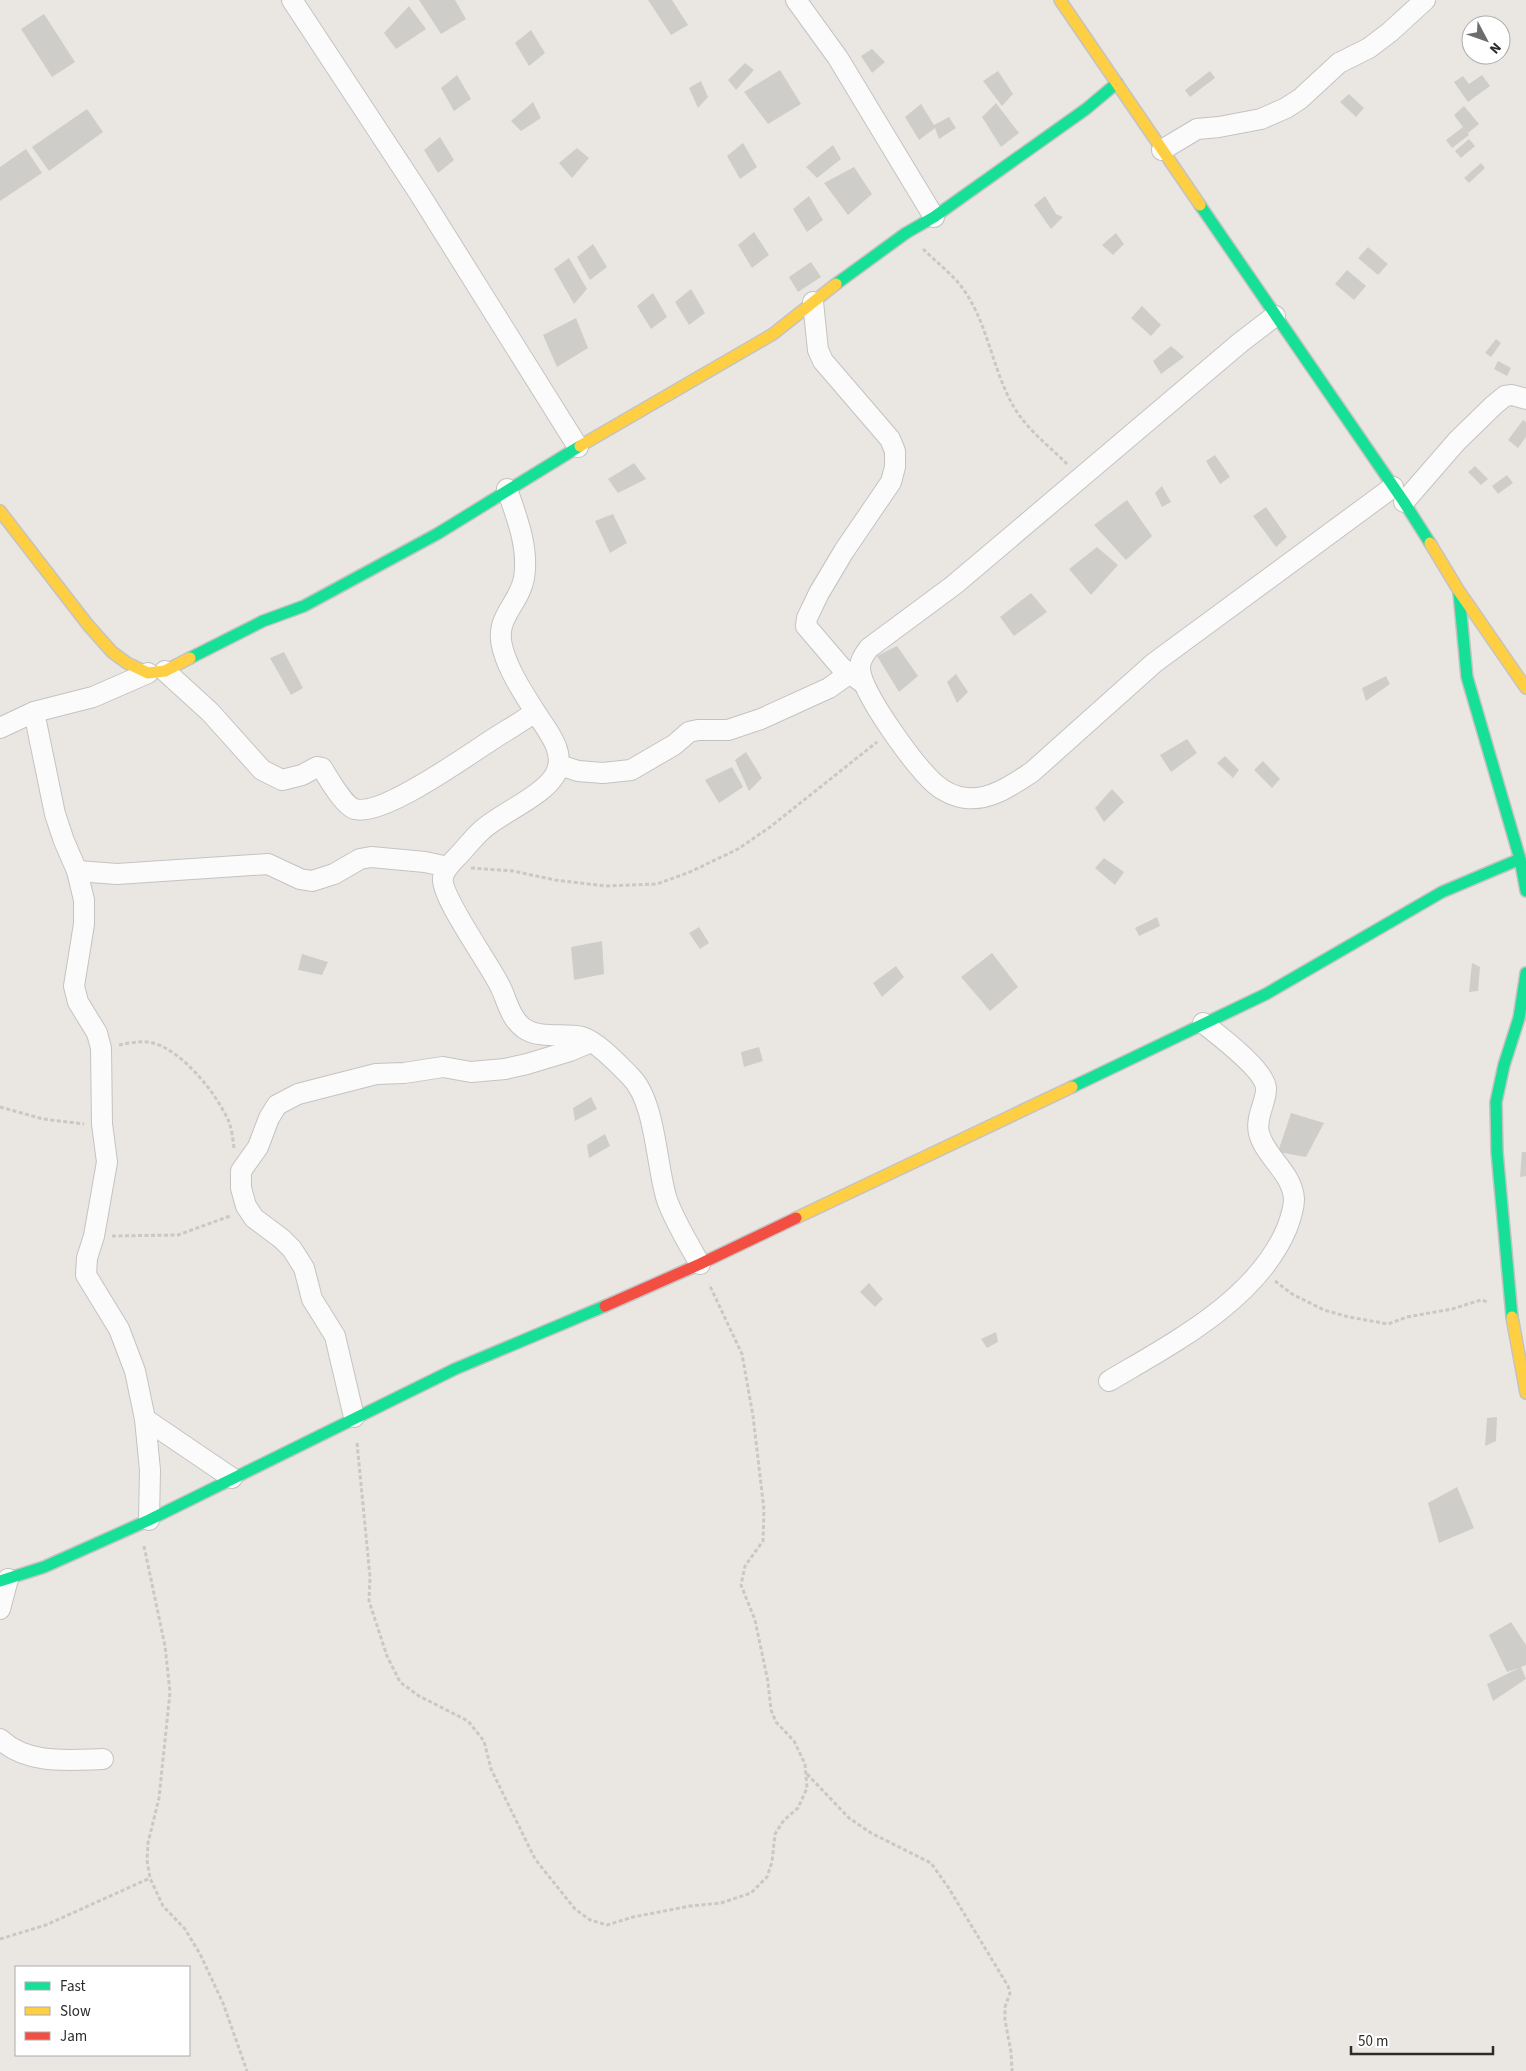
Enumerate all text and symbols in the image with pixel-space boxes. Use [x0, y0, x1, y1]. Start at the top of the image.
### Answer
north arrow [1461, 15, 1511, 65]
text: N [1484, 38, 1506, 58]
legend [15, 1966, 190, 2056]
text: Fast [60, 1976, 86, 1997]
text: Slow [60, 2001, 91, 2022]
scale bar [1351, 2024, 1494, 2056]
text: Jam [60, 2026, 87, 2047]
text: 50 m [1358, 2031, 1388, 2052]

